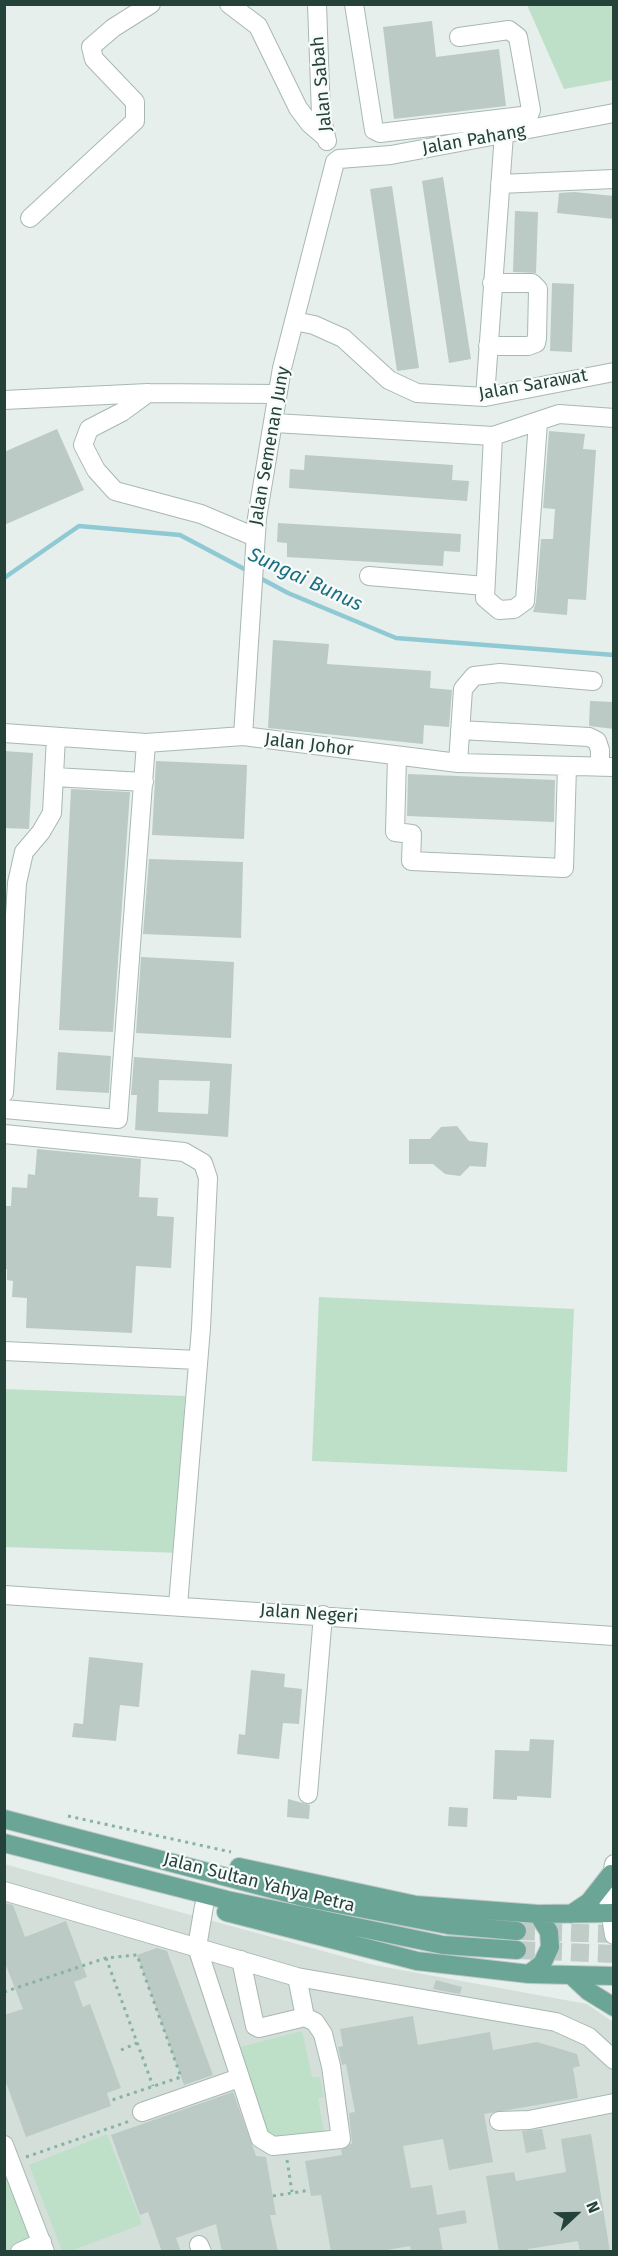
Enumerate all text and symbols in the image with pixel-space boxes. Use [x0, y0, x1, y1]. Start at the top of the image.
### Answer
street label: Jalan Sabah [307, 35, 337, 133]
street label: Jalan Pahang [420, 120, 528, 160]
street label: Jalan Semenan Juny [245, 365, 295, 527]
street label: Jalan Sarawat [477, 365, 589, 405]
water label: Sungai Bunus [244, 543, 366, 617]
street label: Jalan Johor [263, 729, 355, 761]
street label: Jalan Negeri [259, 1600, 359, 1628]
street label: Jalan Sultan Yahya Petra [161, 1849, 357, 1917]
north arrow [546, 2184, 606, 2244]
text: N [582, 2199, 604, 2216]

